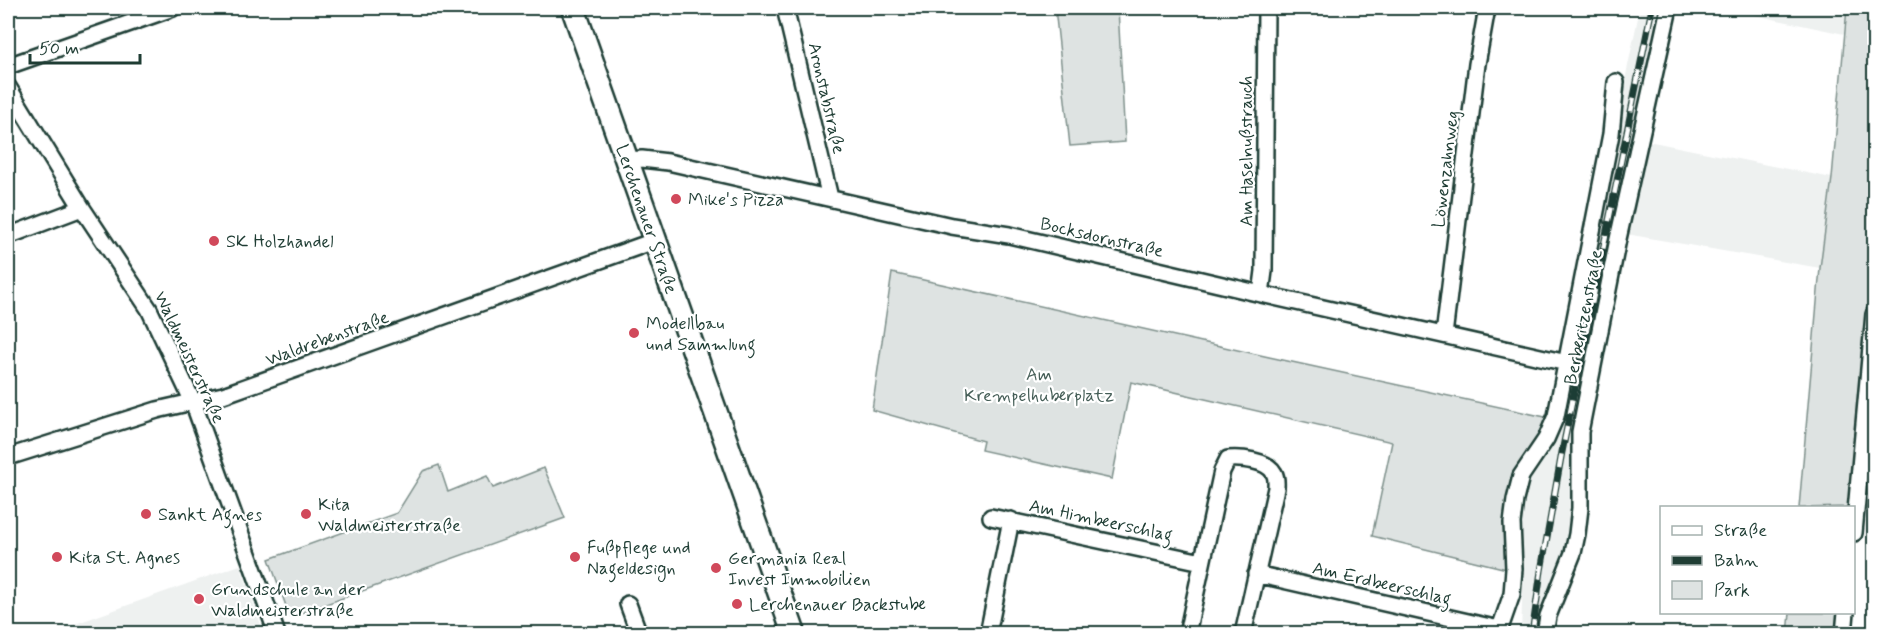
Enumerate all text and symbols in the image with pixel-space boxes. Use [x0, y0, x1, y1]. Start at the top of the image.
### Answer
scale bar [30, 27, 140, 65]
text: 50 m [39, 37, 79, 61]
street label: Aronstabstraße [802, 40, 851, 156]
street label: Am Haselnußstrauch [1235, 76, 1259, 226]
street label: Löwenzahnweg [1427, 109, 1465, 229]
street label: Lerchenauer Straße [609, 142, 683, 297]
place label: Mike's Pizza [688, 188, 784, 212]
marker: Mike's Pizza [669, 192, 683, 206]
street label: Bocksdornstraße [1038, 212, 1166, 264]
place label: SK Holzhandel [226, 230, 334, 254]
marker: SK Holzhandel [207, 234, 221, 248]
street label: Berberitzenstraße [1559, 247, 1609, 387]
street label: Waldmeisterstraße [148, 288, 230, 427]
street label: Waldrebenstraße [262, 305, 392, 372]
place label: Modellbau und Sammlung [646, 312, 756, 359]
marker: Modellbau und Sammlung [627, 326, 641, 340]
park label: Am Krempelhuberplatz [964, 363, 1114, 408]
place label: Kita Waldmeisterstraße [318, 493, 461, 538]
street label: Am Himbeerschlag [1026, 494, 1175, 550]
place label: Sankt Agnes [158, 503, 262, 529]
legend [1660, 506, 1855, 614]
marker: Sankt Agnes [139, 507, 153, 521]
marker: Kita Waldmeisterstraße [299, 507, 313, 521]
text: Straße [1714, 519, 1767, 543]
place label: Fußpflege und Nageldesign [587, 536, 691, 583]
place label: Kita St. Agnes [69, 546, 180, 570]
place label: Germania Real Invest Immobilien [728, 547, 871, 592]
text: Bahn [1714, 549, 1758, 573]
marker: Kita St. Agnes [50, 550, 64, 564]
marker: Fußpflege und Nageldesign [568, 550, 582, 564]
street label: Am Erdbeerschlag [1310, 556, 1454, 614]
marker: Germania Real Invest Immobilien [709, 561, 723, 575]
place label: Grundschule an der Waldmeisterstraße [211, 578, 365, 623]
text: Park [1714, 579, 1750, 603]
marker: Grundschule an der Waldmeisterstraße [192, 592, 206, 606]
place label: Lerchenauer Backstube [749, 593, 926, 617]
marker: Lerchenauer Backstube [730, 597, 744, 611]

